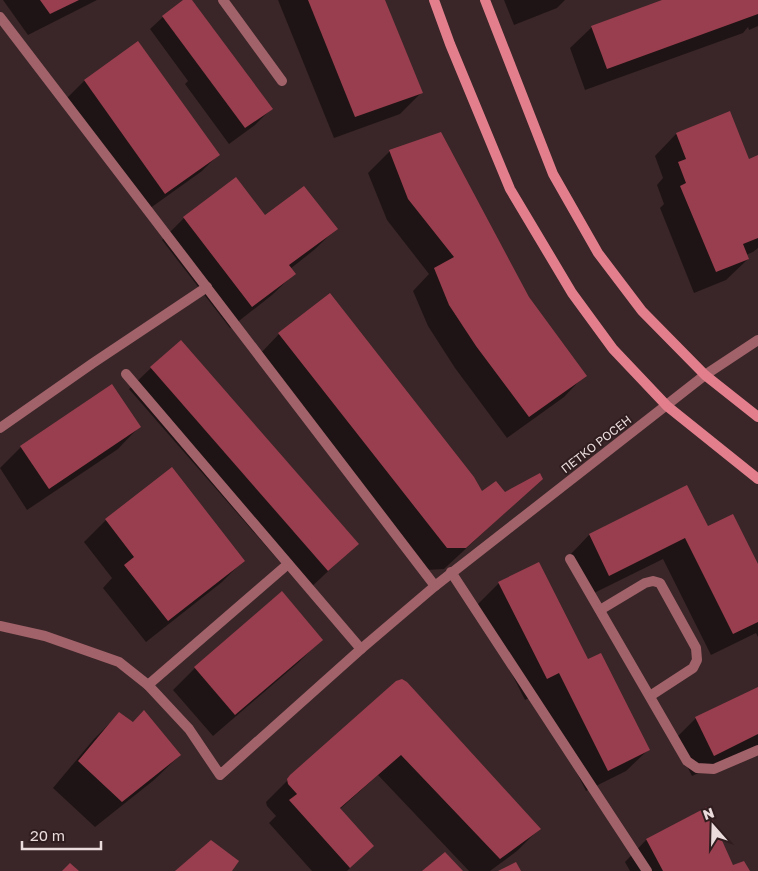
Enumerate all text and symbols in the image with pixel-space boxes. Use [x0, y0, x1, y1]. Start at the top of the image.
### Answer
street label: ПЕТКО РОСЕН [558, 412, 634, 476]
north arrow [688, 801, 738, 851]
text: N [700, 804, 716, 823]
scale bar [22, 818, 101, 850]
text: 20 m [30, 826, 65, 844]

